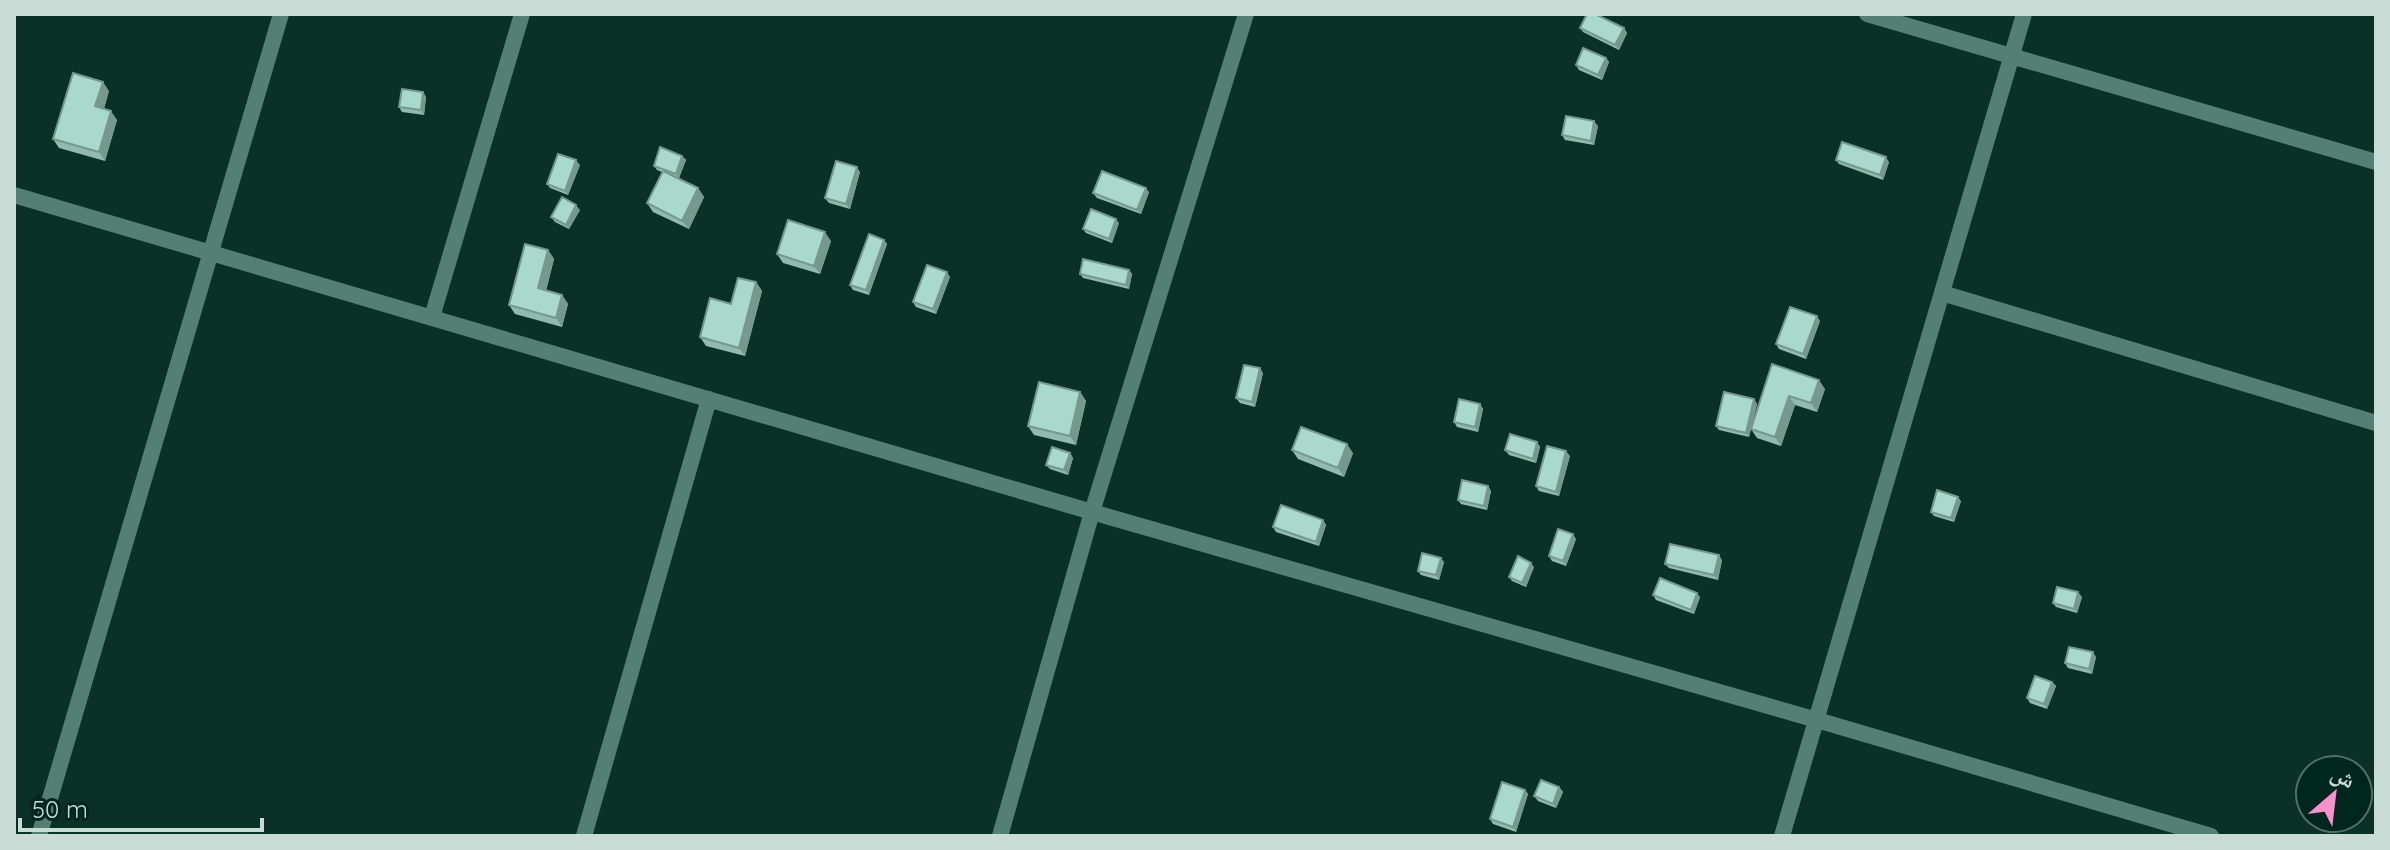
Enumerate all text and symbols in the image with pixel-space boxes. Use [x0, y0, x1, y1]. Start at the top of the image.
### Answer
north arrow [2294, 754, 2374, 834]
text: ش [2327, 759, 2360, 794]
scale bar [20, 782, 262, 832]
text: 50 m [32, 794, 88, 824]

